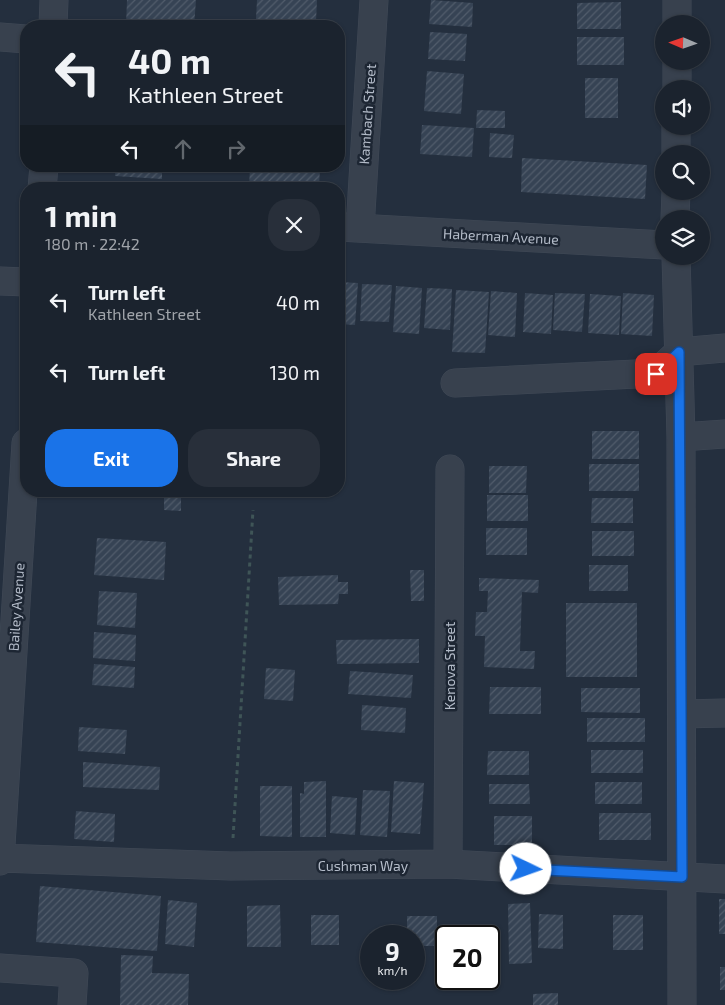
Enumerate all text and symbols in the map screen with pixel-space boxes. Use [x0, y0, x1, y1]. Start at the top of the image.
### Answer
north arrow [655, 15, 710, 70]
map controls [655, 15, 710, 265]
text: 40 m [128, 39, 211, 81]
icon: left [45, 40, 110, 105]
street label: Kambach Street [355, 63, 379, 165]
button: sound [655, 80, 710, 135]
text: Kathleen Street [128, 81, 283, 107]
icon: left [116, 135, 144, 163]
icon: ahead [169, 135, 197, 163]
icon: right [222, 135, 250, 163]
button: search [655, 145, 710, 200]
text: 1 min [45, 197, 117, 233]
button: close [268, 199, 320, 251]
button: layers [655, 210, 710, 265]
street label: Haberman Avenue [443, 224, 559, 248]
text: 180 m · 22:42 [45, 234, 140, 253]
text: Turn left [88, 281, 165, 304]
icon: left [45, 288, 73, 316]
text: 40 m [276, 291, 320, 314]
text: Kathleen Street [88, 304, 201, 323]
pin [635, 353, 677, 395]
icon: left [45, 358, 73, 386]
icon: arrive [642, 360, 670, 388]
text: Turn left [88, 361, 165, 384]
text: 130 m [270, 361, 320, 384]
button: Exit [45, 429, 178, 487]
button: Share [188, 429, 320, 487]
street label: Bailey Avenue [4, 562, 28, 652]
street label: Kenova Street [441, 622, 458, 710]
position arrow [499, 842, 551, 894]
street label: Cushman Way [318, 857, 409, 874]
speed limit sign: 20 [435, 925, 500, 990]
text: 9 [385, 936, 400, 966]
text: km/h [378, 963, 407, 977]

